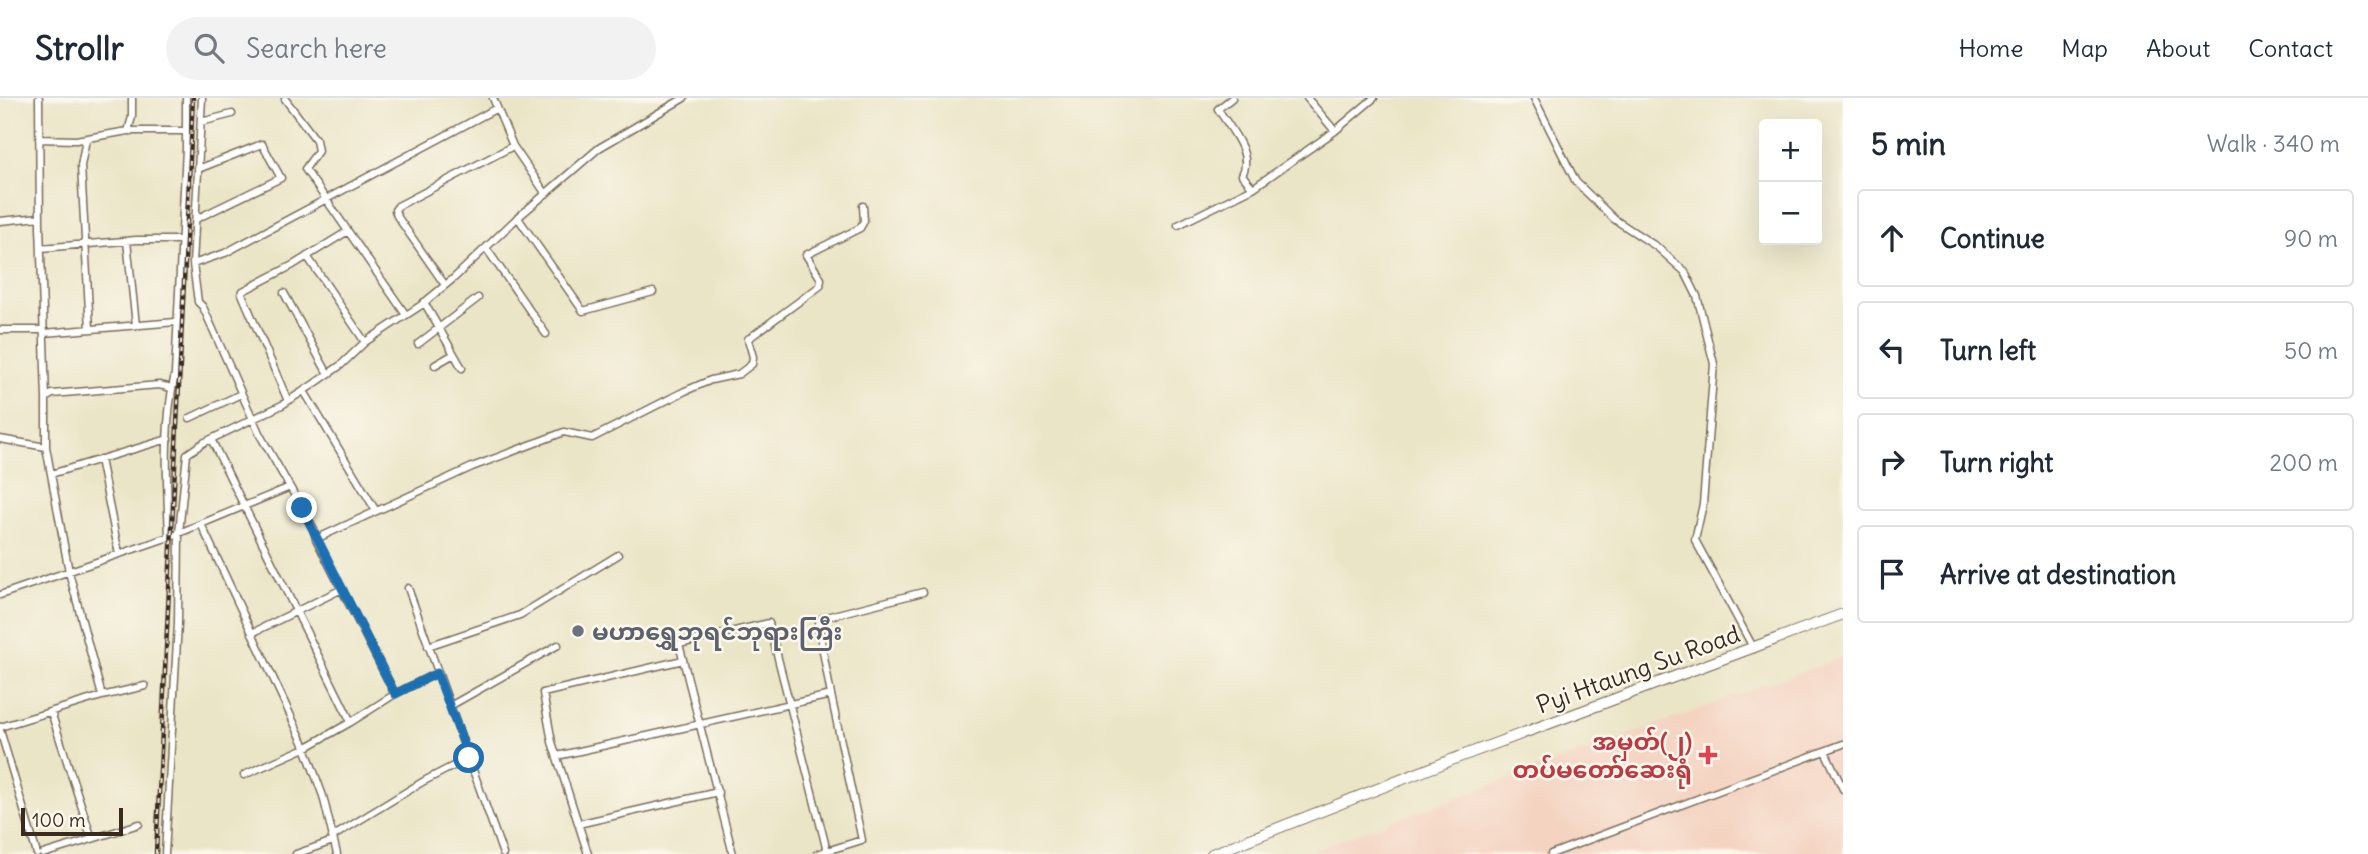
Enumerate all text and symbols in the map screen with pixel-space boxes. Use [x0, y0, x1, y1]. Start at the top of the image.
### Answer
search box [166, 17, 656, 80]
text: Strollr [35, 27, 124, 69]
icon: search [190, 29, 228, 67]
text: Search here [246, 32, 387, 65]
text: Home [1959, 33, 2023, 63]
text: Map [2061, 33, 2108, 63]
text: About [2146, 33, 2210, 63]
text: Contact [2248, 33, 2333, 63]
map controls [1759, 119, 1822, 245]
button: + [1759, 119, 1822, 182]
text: 5 min [1871, 125, 1946, 163]
text: Walk · 340 m [2207, 129, 2340, 158]
button: − [1759, 182, 1822, 245]
icon: ahead [1873, 219, 1911, 257]
text: Continue [1940, 222, 2045, 255]
text: 90 m [2284, 224, 2338, 253]
icon: left [1873, 331, 1911, 369]
text: Turn left [1940, 334, 2036, 367]
text: 50 m [2284, 336, 2338, 365]
icon: right [1873, 443, 1911, 481]
text: Turn right [1940, 446, 2053, 479]
text: 200 m [2269, 448, 2338, 477]
route end [286, 492, 317, 523]
icon: arrive [1873, 555, 1911, 593]
text: Arrive at destination [1940, 558, 2176, 591]
place label: မဟာရွှေဘုရင်ဘုရားကြီး [592, 616, 843, 651]
street label: Pyi Htaung Su Road [1532, 618, 1744, 720]
marker: မဟာရွှေဘုရင်ဘုရားကြီး [570, 623, 586, 639]
place label: အမှတ်(၂) တပ်မတော်ဆေးရုံ [1513, 726, 1692, 789]
route start [453, 742, 484, 773]
marker: အမှတ်(၂) တပ်မတော်ဆေးရုံ [1698, 745, 1718, 765]
scale bar [21, 805, 122, 837]
text: 100 m [32, 808, 86, 832]

